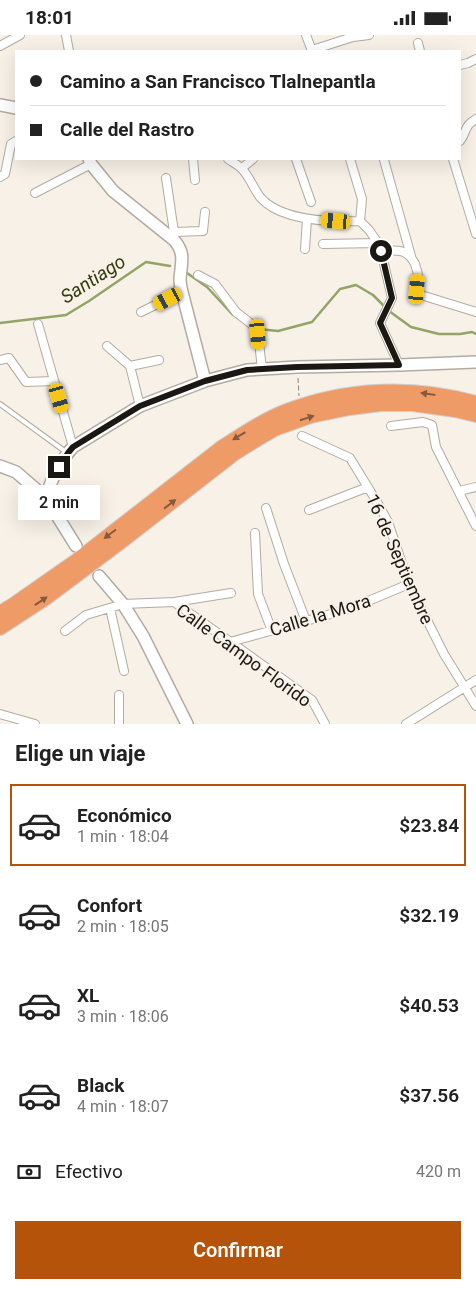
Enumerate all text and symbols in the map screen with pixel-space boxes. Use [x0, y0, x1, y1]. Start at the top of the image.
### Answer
text: 18:01 [25, 6, 74, 29]
text: Camino a San Francisco Tlalnepantla [60, 70, 376, 93]
text: Calle del Rastro [60, 118, 194, 141]
car [320, 212, 351, 230]
route start [370, 240, 392, 262]
water label: Santiago [56, 250, 130, 308]
car [408, 273, 425, 305]
car [151, 285, 184, 313]
car [249, 318, 266, 350]
car [47, 382, 70, 414]
one-way arrow [420, 390, 436, 398]
one-way arrow [299, 413, 314, 421]
one-way arrow [233, 432, 246, 441]
route end [48, 456, 70, 478]
callout: 2 min [18, 485, 100, 519]
street label: 16 de Septiembre [362, 491, 438, 627]
text: 2 min [39, 493, 79, 512]
one-way arrow [164, 498, 177, 509]
one-way arrow [104, 529, 117, 540]
street label: Calle la Mora [267, 590, 373, 640]
one-way arrow [34, 597, 47, 606]
street label: Calle Campo Florido [172, 599, 316, 711]
text: Elige un viaje [15, 741, 145, 766]
icon: car [17, 803, 62, 848]
text: Económico [77, 804, 172, 827]
text: $23.84 [399, 814, 459, 837]
text: 1 min · 18:04 [77, 827, 169, 846]
icon: car [17, 893, 62, 938]
text: Confort [77, 894, 142, 917]
text: $32.19 [399, 904, 459, 927]
text: 2 min · 18:05 [77, 917, 169, 936]
icon: car [17, 983, 62, 1028]
text: XL [77, 984, 99, 1007]
text: $40.53 [399, 994, 459, 1017]
text: 3 min · 18:06 [77, 1007, 169, 1026]
icon: car [17, 1073, 62, 1118]
text: Black [77, 1074, 124, 1097]
text: $37.56 [399, 1084, 459, 1107]
text: 4 min · 18:07 [77, 1097, 169, 1116]
icon: cash [15, 1158, 43, 1186]
text: Efectivo [55, 1160, 123, 1183]
text: 420 m [416, 1162, 461, 1181]
button: Confirmar [15, 1221, 461, 1279]

